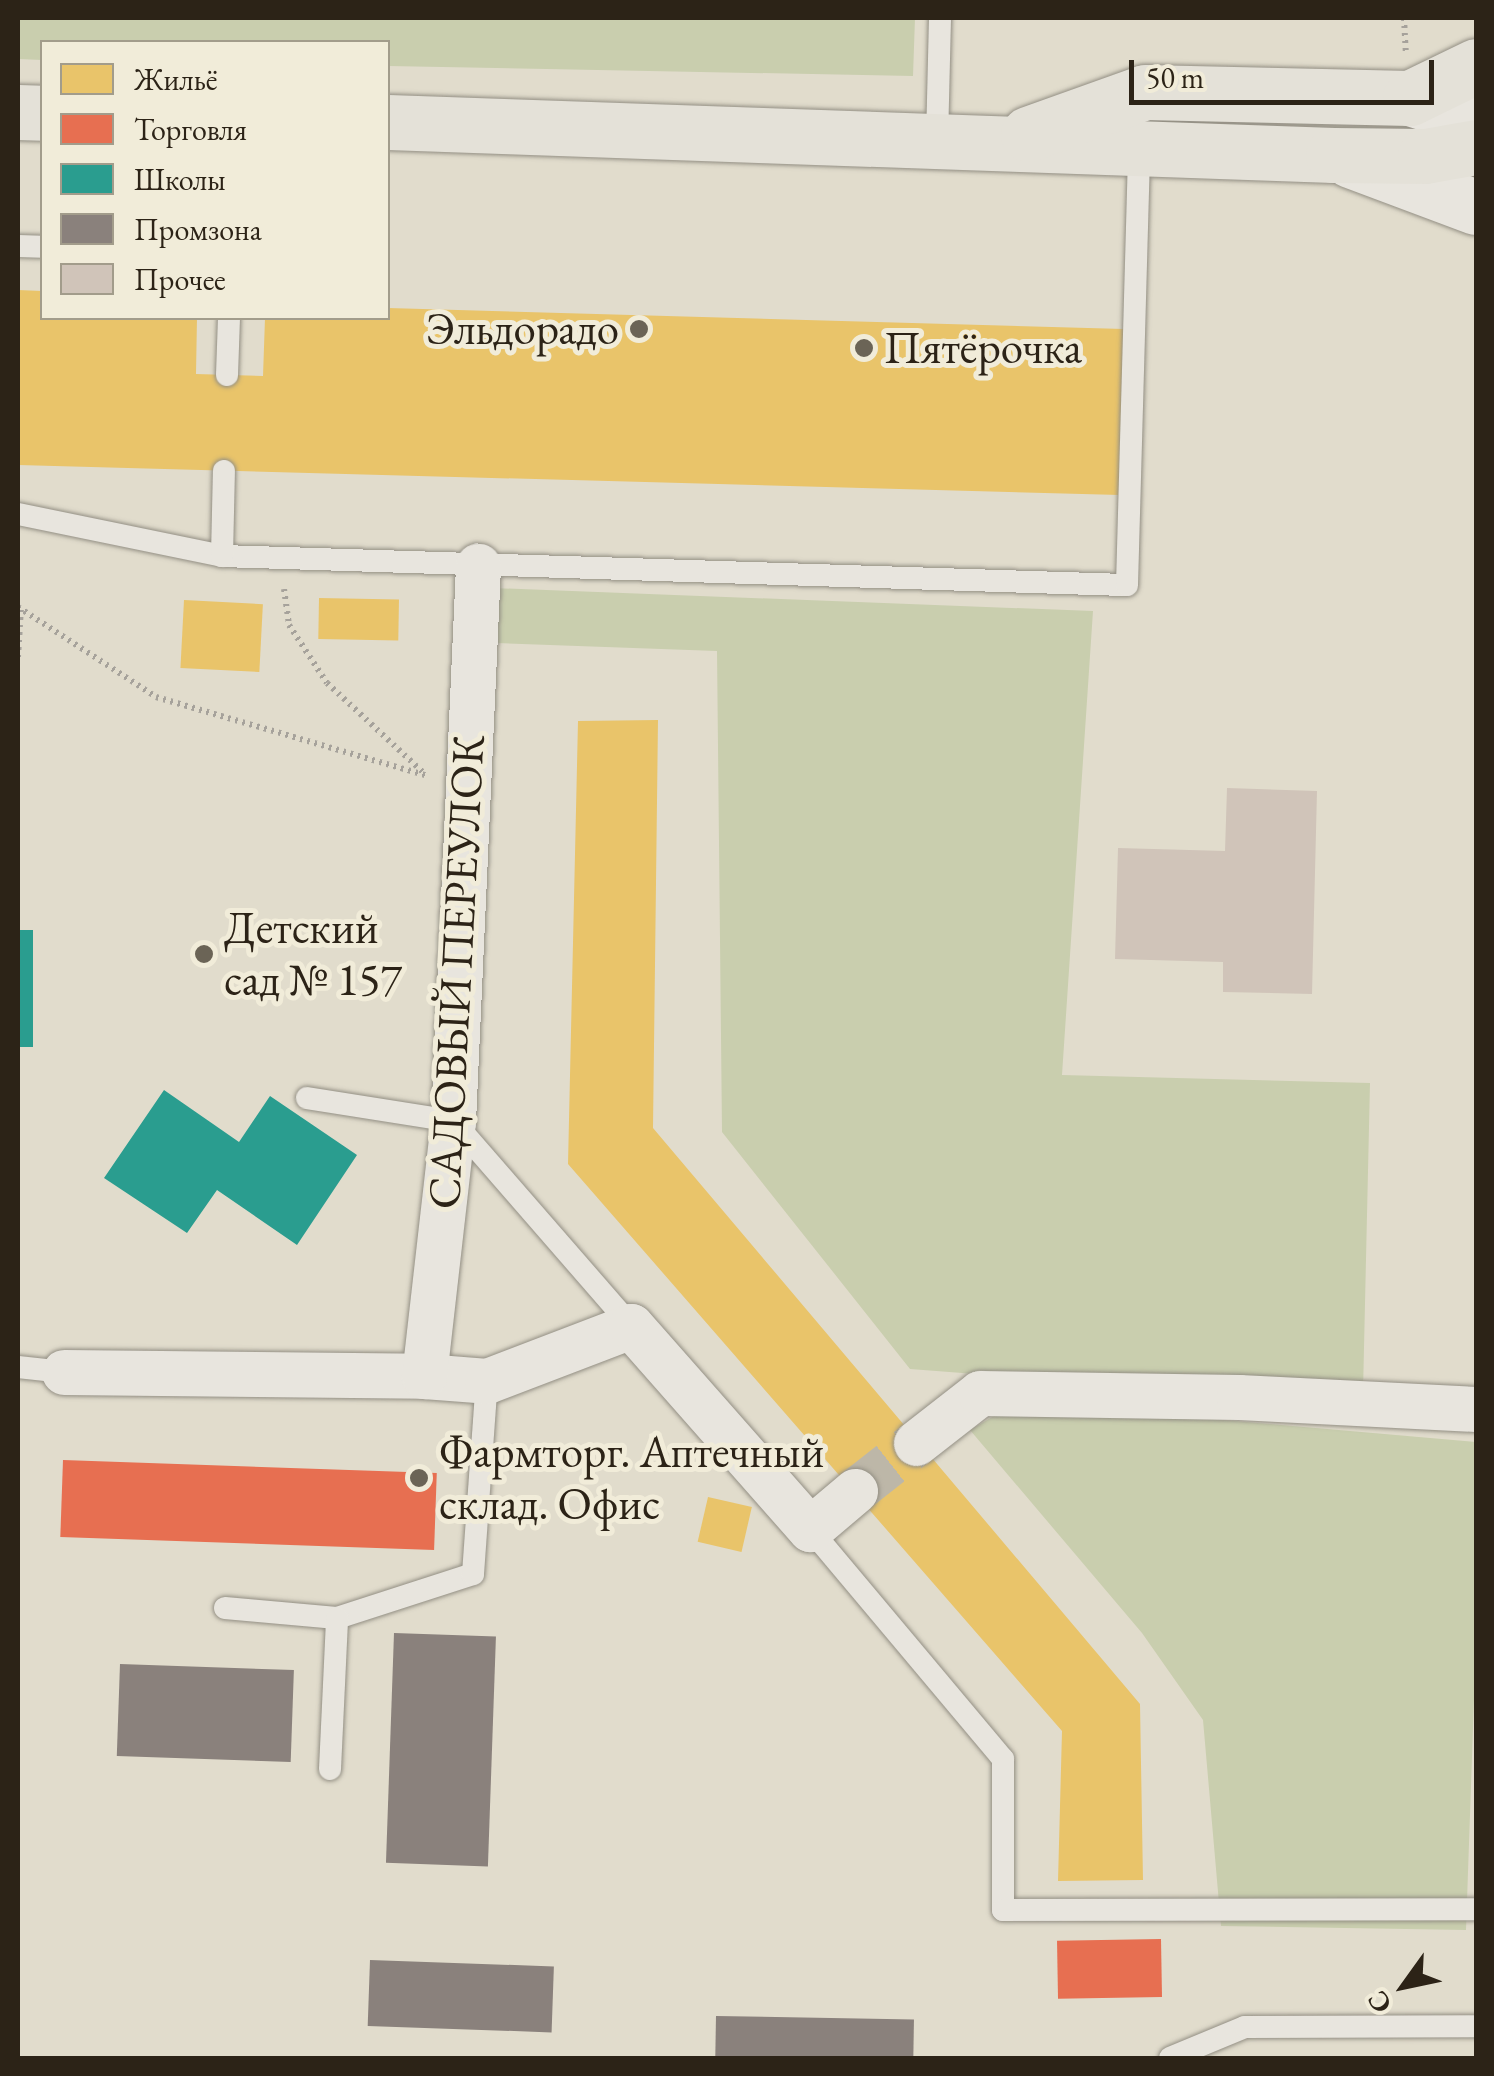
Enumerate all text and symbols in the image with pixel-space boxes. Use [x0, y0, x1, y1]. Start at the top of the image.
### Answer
legend [40, 40, 390, 320]
scale bar [1134, 40, 1439, 102]
text: 50 m [1146, 58, 1204, 97]
text: Жильё [134, 60, 218, 99]
text: Торговля [134, 110, 247, 149]
text: Школы [134, 160, 226, 199]
text: Промзона [134, 210, 262, 249]
text: Прочее [134, 260, 226, 299]
place label: Эльдорадо [426, 302, 619, 356]
marker: Эльдорадо [628, 318, 650, 340]
place label: Пятёрочка [884, 321, 1082, 375]
marker: Пятёрочка [853, 337, 875, 359]
street label: САДОВЫЙ ПЕРЕУЛОК [417, 734, 495, 1210]
place label: Детский сад № 157 [224, 901, 402, 1007]
marker: Детский сад № 157 [193, 943, 215, 965]
place label: Фармторг. Аптечный склад. Офис [439, 1425, 824, 1531]
marker: Фармторг. Аптечный склад. Офис [408, 1467, 430, 1489]
north arrow [1354, 1936, 1454, 2036]
text: С [1358, 1984, 1399, 2020]

